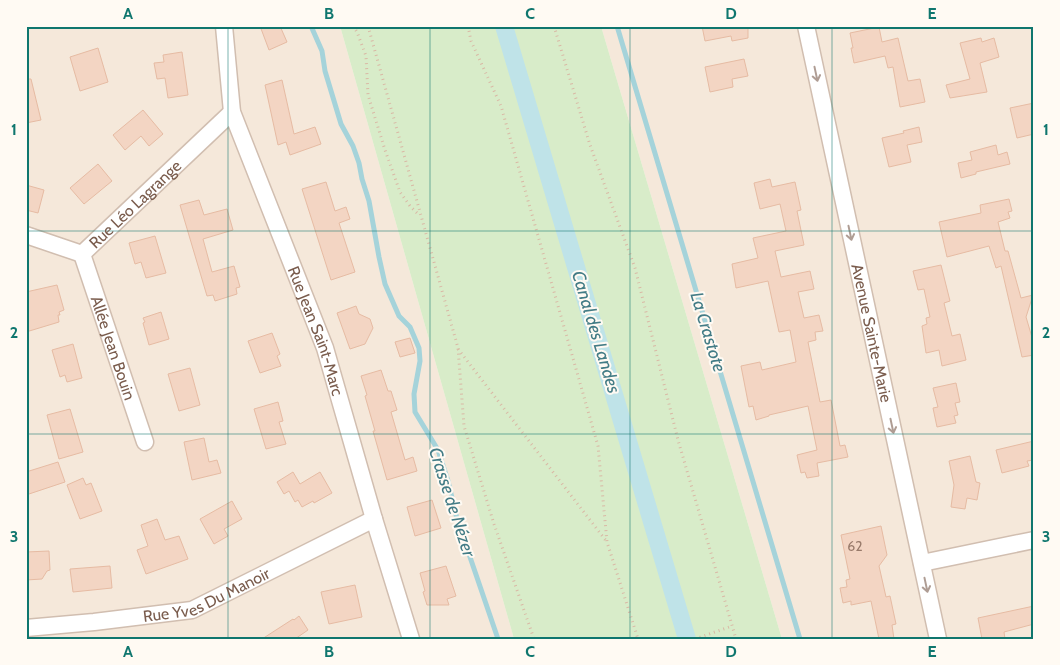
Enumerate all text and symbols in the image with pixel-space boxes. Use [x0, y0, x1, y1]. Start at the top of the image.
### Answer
text: A [123, 4, 133, 23]
text: B [324, 4, 334, 23]
text: C [525, 4, 535, 23]
text: D [725, 4, 737, 23]
text: E [927, 4, 937, 23]
one-way arrow [812, 65, 821, 81]
text: 1 [11, 120, 17, 139]
text: 1 [1043, 120, 1049, 139]
street label: Rue Léo Lagrange [85, 156, 185, 252]
one-way arrow [846, 224, 856, 240]
street label: Avenue Sainte-Marie [847, 262, 896, 404]
street label: Rue Jean Saint-Marc [284, 264, 347, 398]
water label: Canal des Landes [567, 268, 625, 396]
water label: La Crastote [685, 289, 731, 375]
street label: Allée Jean Bouin [87, 293, 139, 403]
text: 2 [10, 323, 18, 342]
text: 2 [1042, 323, 1050, 342]
one-way arrow [888, 417, 897, 433]
water label: Crasse de Nézer [424, 445, 480, 561]
text: 3 [10, 527, 18, 546]
text: 3 [1042, 527, 1050, 546]
house number: 62 [847, 537, 863, 555]
street label: Rue Yves Du Manoir [142, 563, 274, 626]
one-way arrow [922, 576, 931, 592]
text: A [123, 642, 133, 661]
text: B [324, 642, 334, 661]
text: C [525, 642, 535, 661]
text: D [725, 642, 737, 661]
text: E [927, 642, 937, 661]

